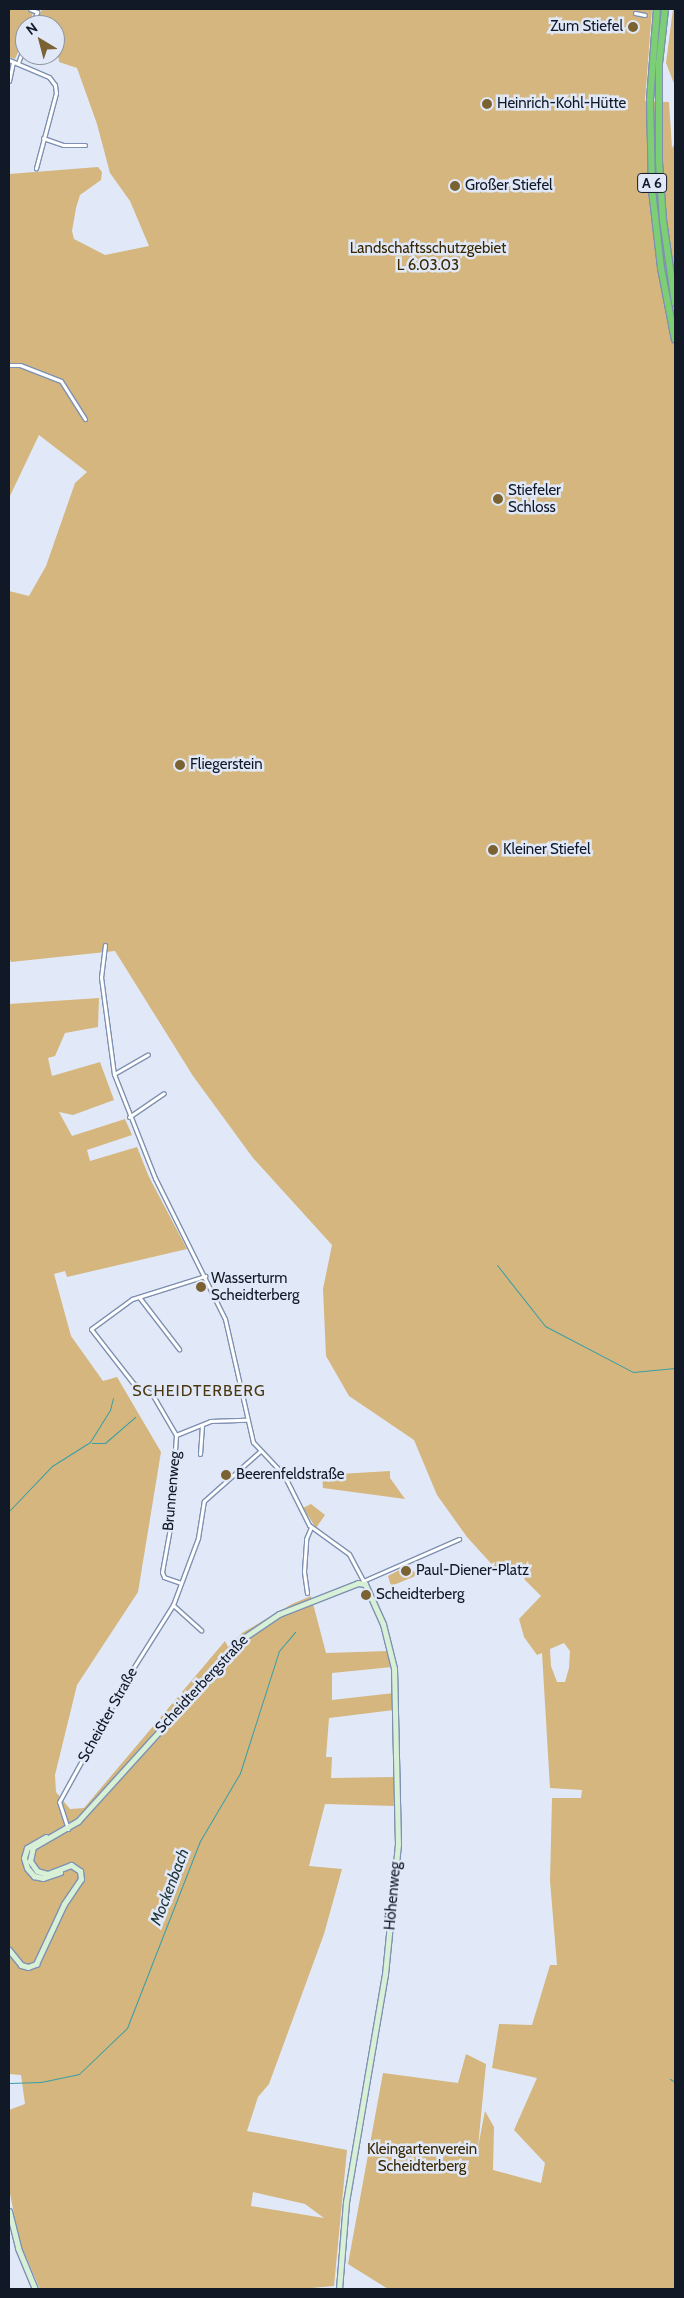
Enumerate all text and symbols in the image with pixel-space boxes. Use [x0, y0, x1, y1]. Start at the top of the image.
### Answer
north arrow [15, 15, 65, 65]
place label: Zum Stiefel [550, 18, 623, 36]
text: N [22, 19, 41, 39]
marker: Zum Stiefel [627, 21, 639, 33]
place label: Heinrich-Kohl-Hütte [497, 95, 626, 113]
marker: Heinrich-Kohl-Hütte [481, 98, 493, 110]
road number: A 6 [637, 172, 667, 194]
place label: Großer Stiefel [465, 177, 553, 195]
marker: Großer Stiefel [449, 180, 461, 192]
park label: Landschaftsschutzgebiet L 6.03.03 [350, 239, 506, 274]
place label: Stiefeler Schloss [508, 481, 561, 516]
marker: Stiefeler Schloss [492, 493, 504, 505]
place label: Fliegerstein [190, 756, 263, 774]
marker: Fliegerstein [174, 759, 186, 771]
place label: Kleiner Stiefel [503, 841, 590, 859]
marker: Kleiner Stiefel [487, 844, 499, 856]
place label: Wasserturm Scheidterberg [211, 1269, 299, 1304]
marker: Wasserturm Scheidterberg [195, 1281, 207, 1293]
district label: SCHEIDTERBERG [131, 1381, 267, 1401]
street label: Brunnenweg [160, 1450, 184, 1532]
place label: Beerenfeldstraße [236, 1466, 344, 1484]
marker: Beerenfeldstraße [220, 1469, 232, 1481]
place label: Paul-Diener-Platz [416, 1562, 529, 1580]
marker: Paul-Diener-Platz [400, 1565, 412, 1577]
place label: Scheidterberg [376, 1586, 464, 1604]
marker: Scheidterberg [360, 1589, 372, 1601]
street label: Scheidterbergstraße [152, 1631, 252, 1737]
street label: Scheidter Straße [75, 1665, 141, 1765]
water label: Mockenbach [147, 1846, 193, 1928]
street label: Höhenweg [381, 1861, 405, 1931]
park label: Kleingartenverein Scheidterberg [367, 2140, 477, 2175]

